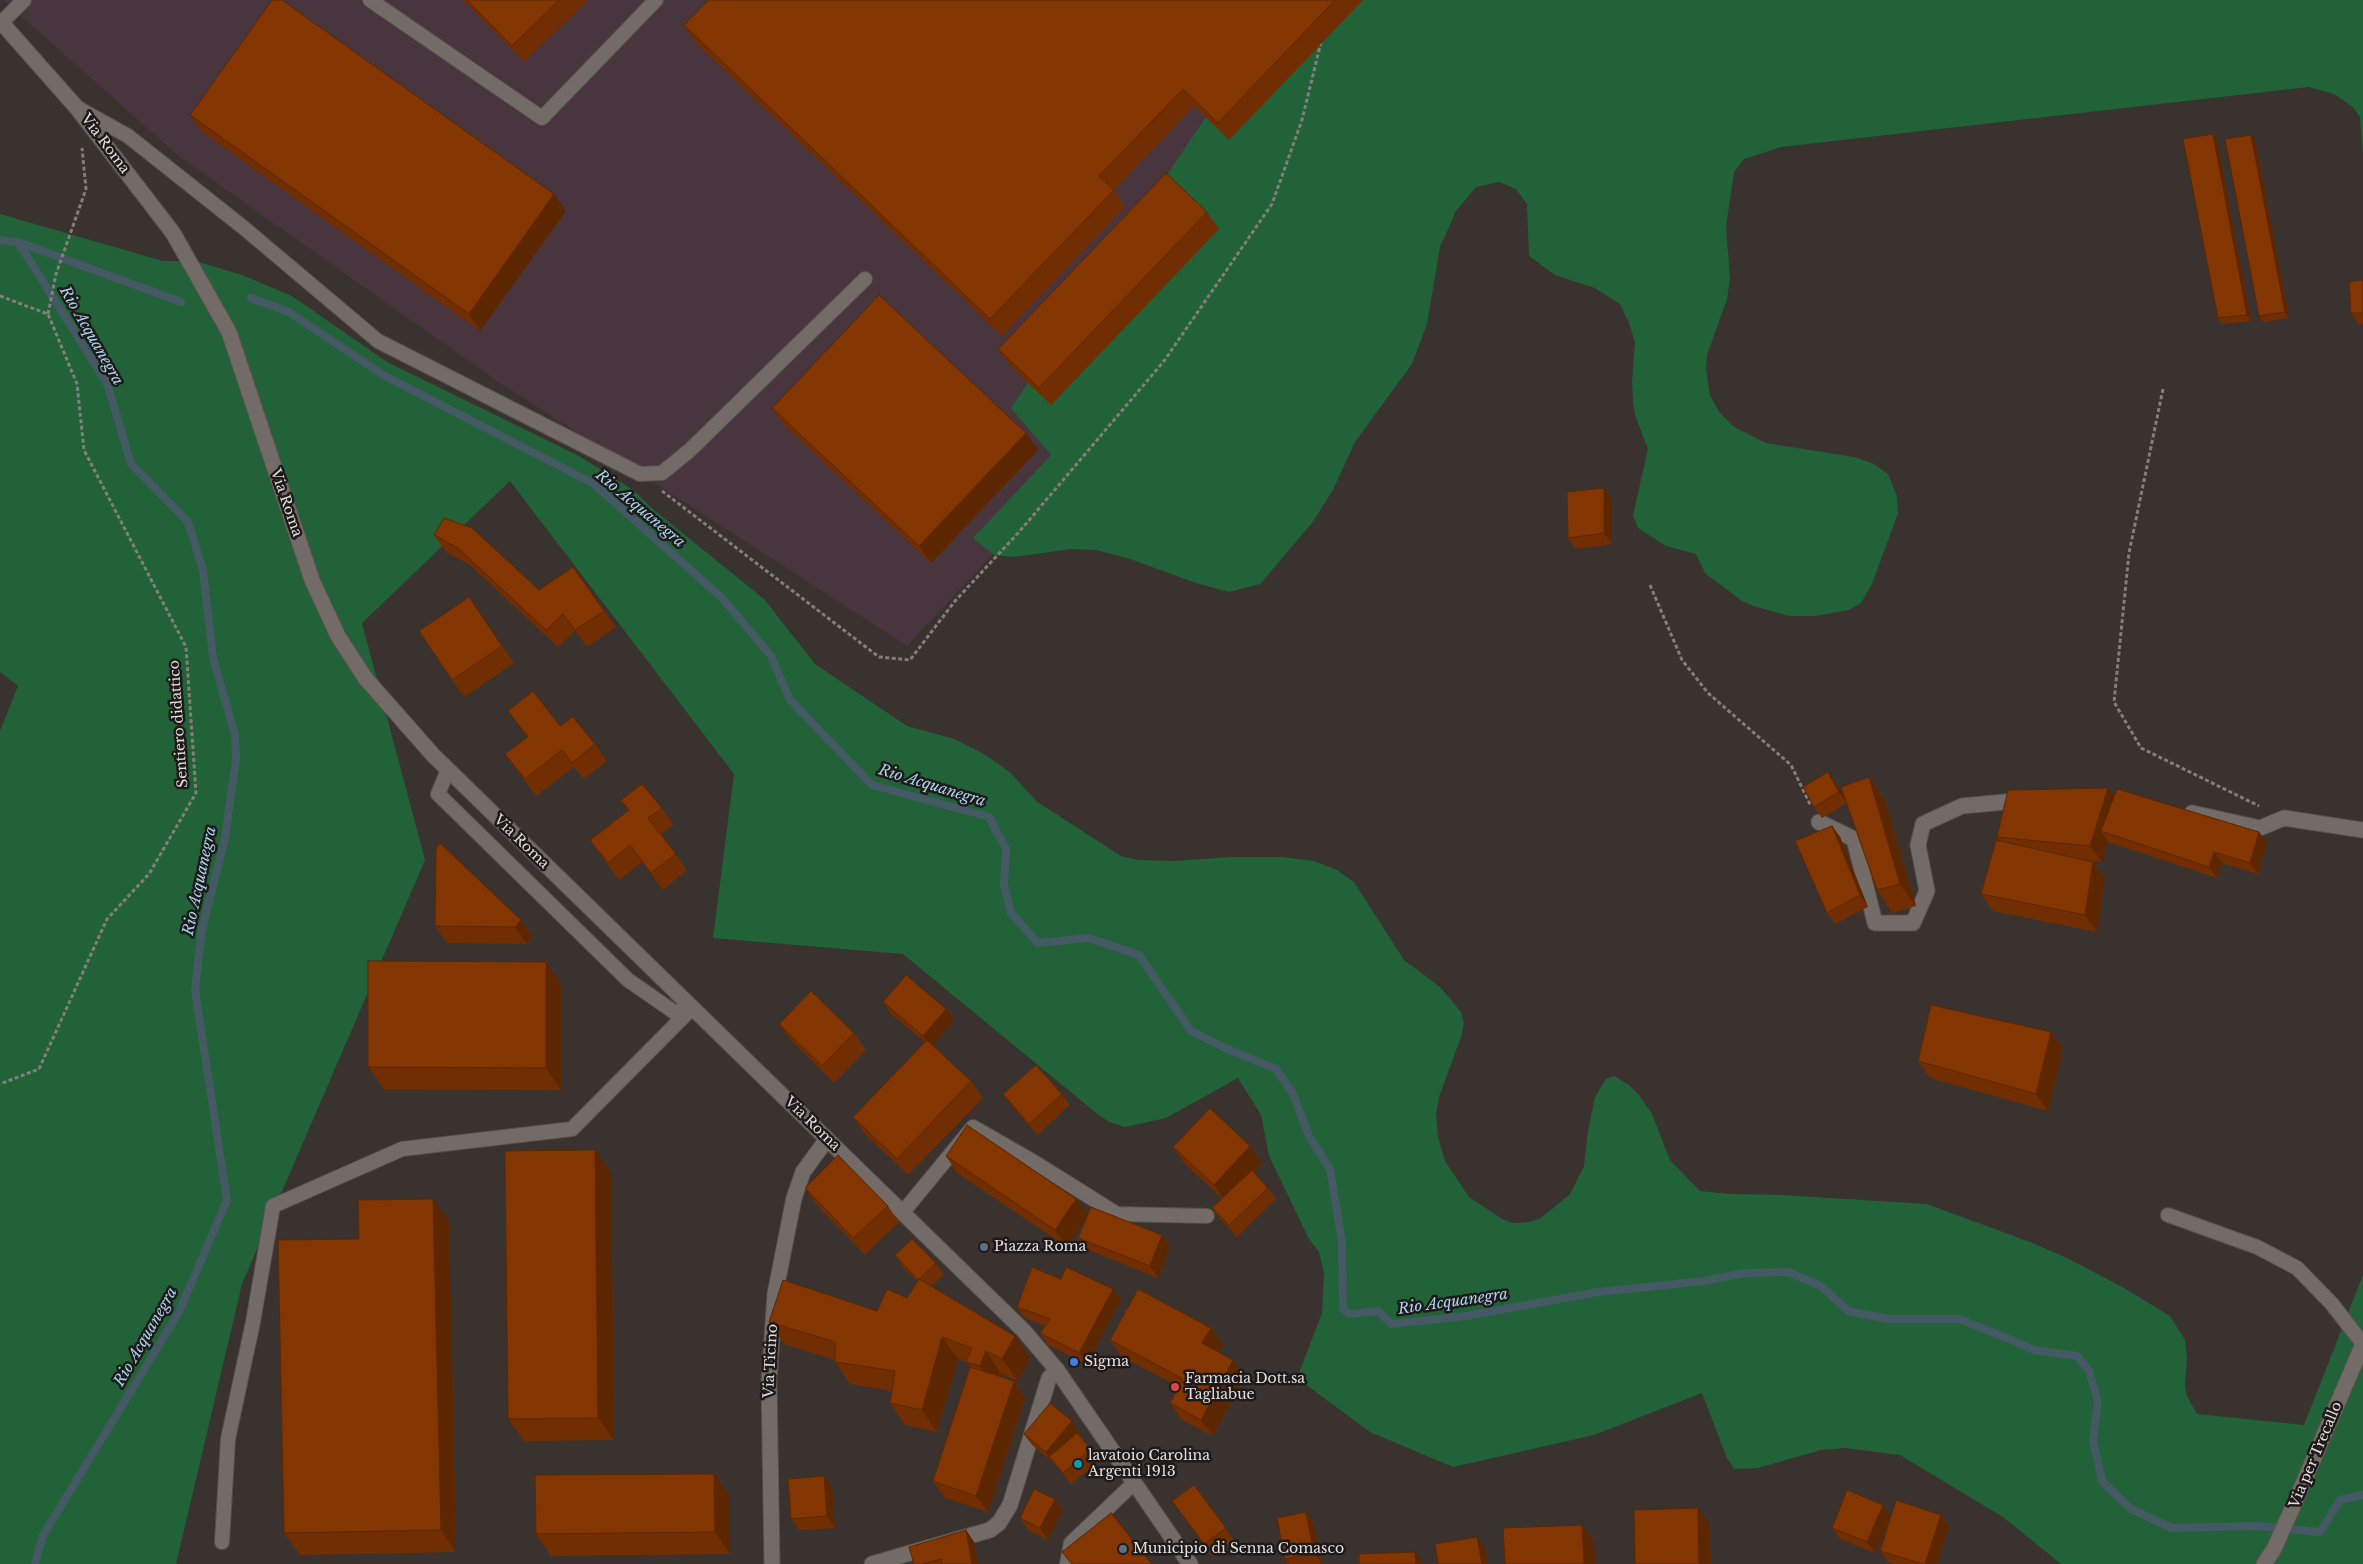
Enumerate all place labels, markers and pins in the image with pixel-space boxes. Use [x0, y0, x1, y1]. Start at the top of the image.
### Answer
place label: Piazza Roma [994, 1239, 1086, 1255]
marker: Piazza Roma [978, 1241, 990, 1253]
place label: Sigma [1084, 1354, 1129, 1370]
marker: Sigma [1068, 1356, 1080, 1368]
place label: Farmacia Dott.sa Tagliabue [1185, 1371, 1305, 1404]
marker: Farmacia Dott.sa Tagliabue [1169, 1381, 1181, 1393]
place label: lavatoio Carolina Argenti 1913 [1088, 1448, 1210, 1480]
marker: lavatoio Carolina Argenti 1913 [1072, 1458, 1084, 1470]
place label: Municipio di Senna Comasco [1133, 1541, 1344, 1557]
marker: Municipio di Senna Comasco [1117, 1543, 1129, 1555]

